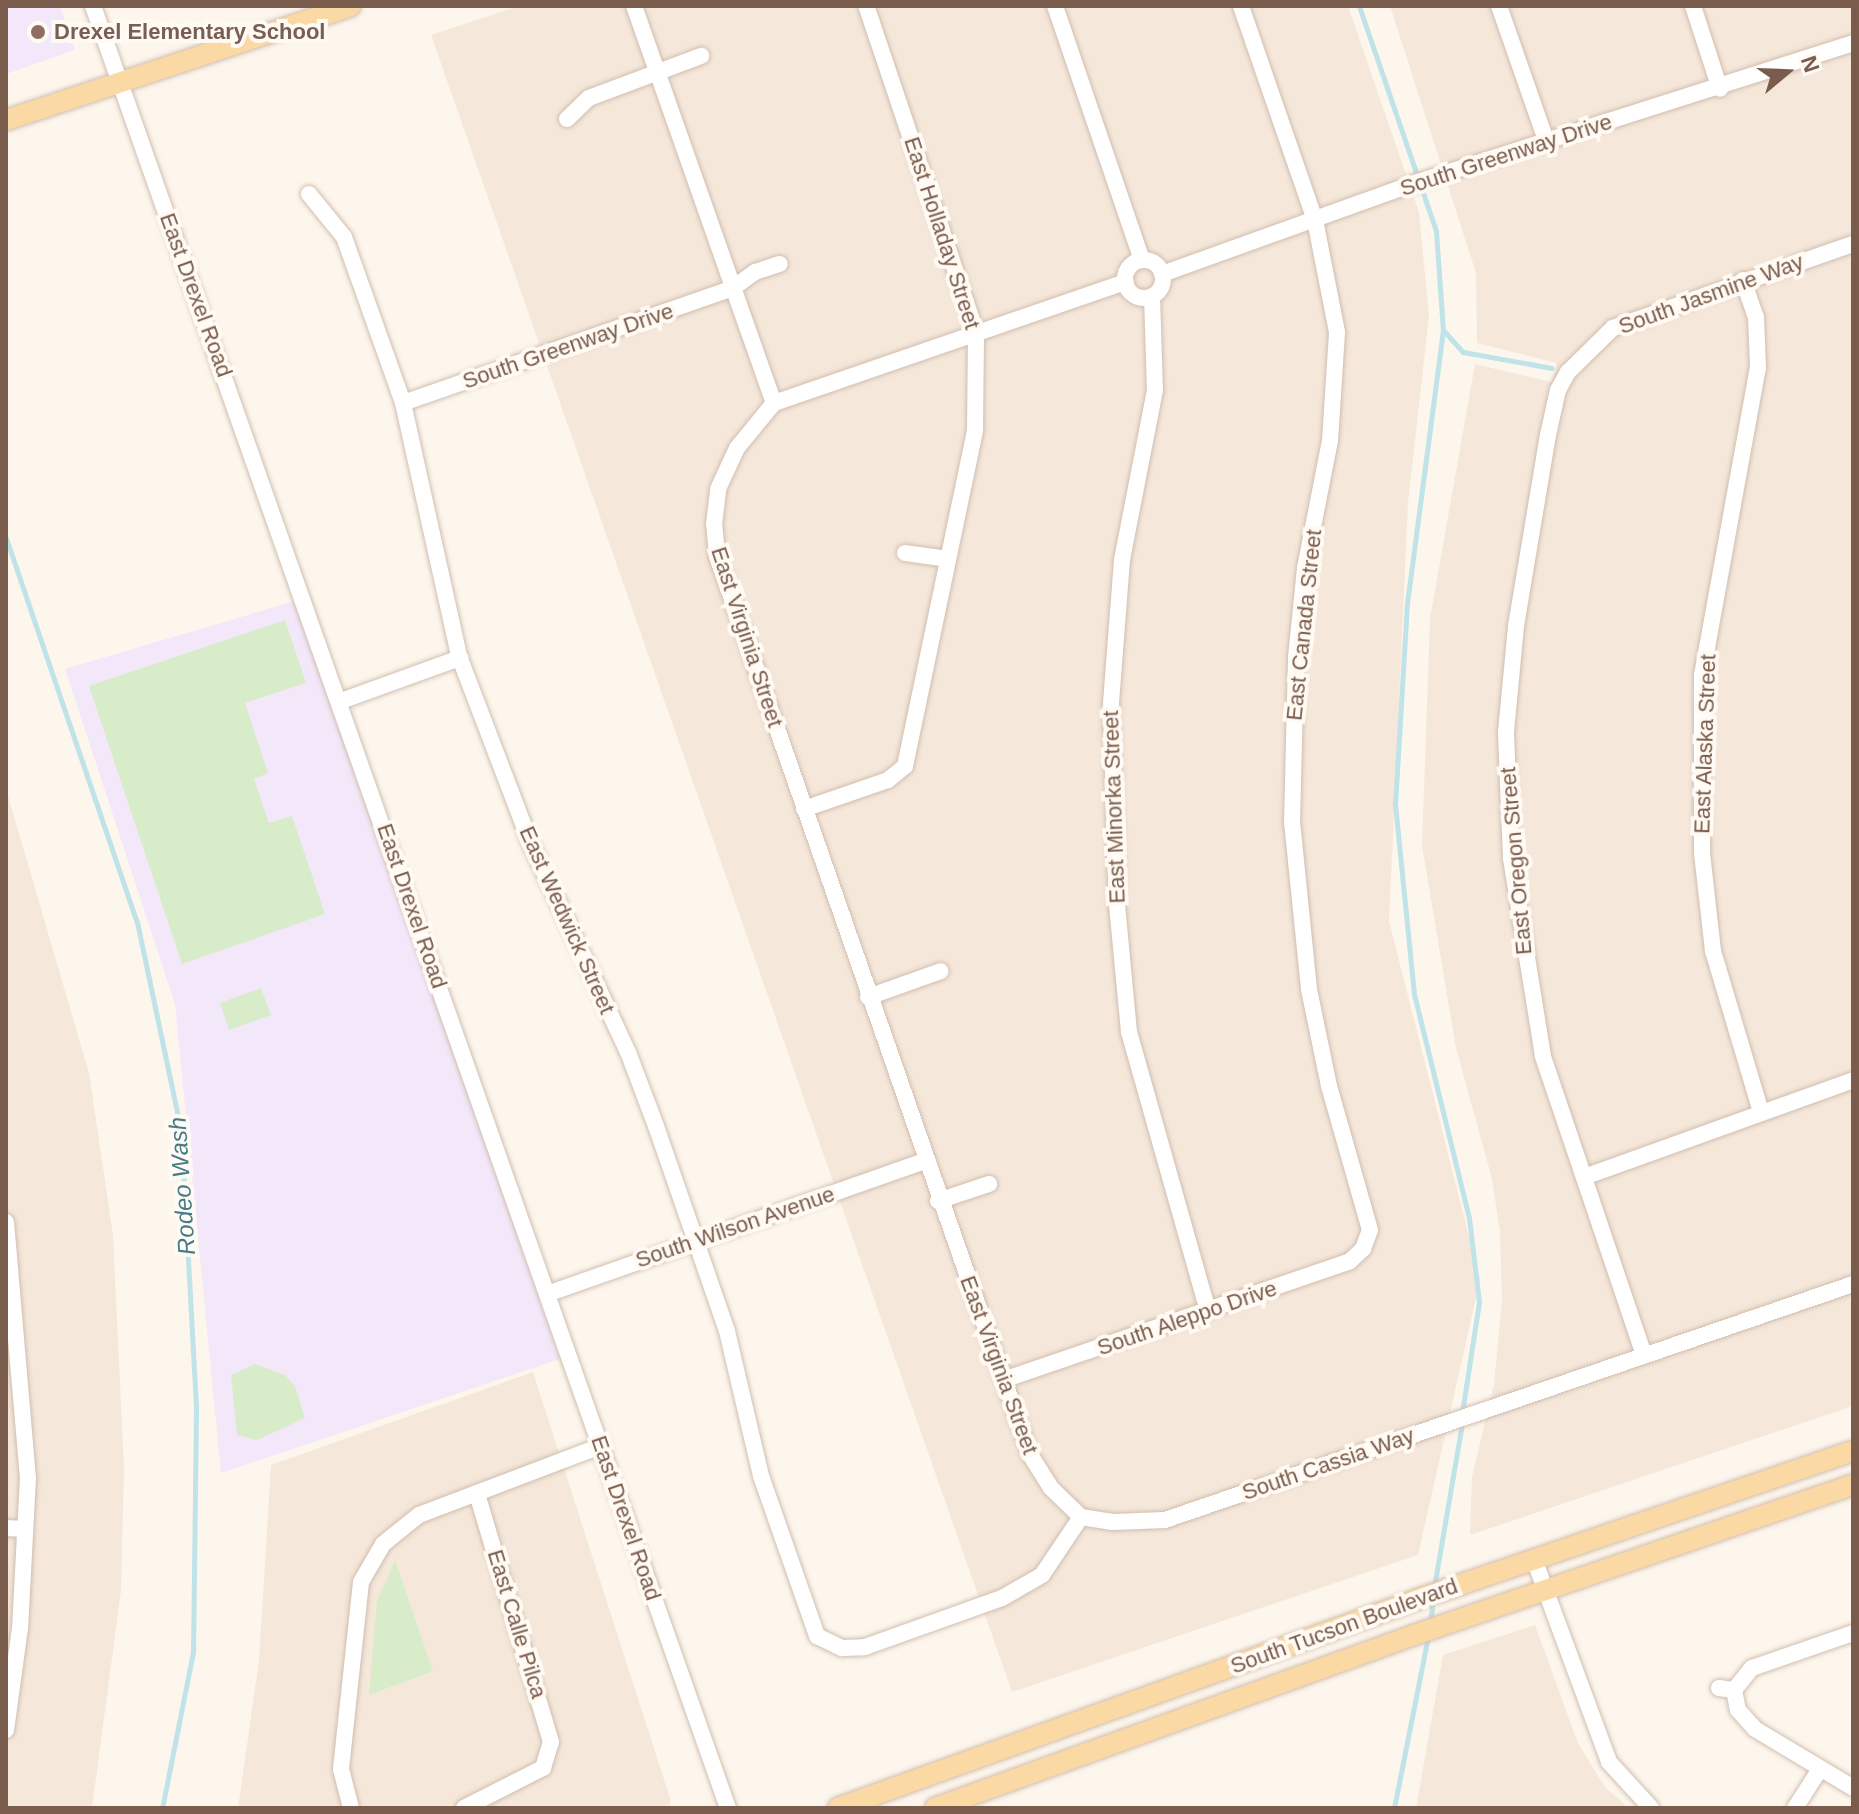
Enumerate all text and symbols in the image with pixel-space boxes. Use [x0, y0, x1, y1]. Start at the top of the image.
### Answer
place label: Drexel Elementary School [54, 19, 325, 45]
marker: Drexel Elementary School [29, 23, 47, 41]
north arrow [1747, 32, 1827, 112]
text: N [1796, 52, 1825, 76]
street label: South Greenway Drive [1397, 108, 1615, 202]
street label: East Holladay Street [898, 134, 986, 332]
street label: East Drexel Road [154, 209, 238, 381]
street label: South Jasmine Way [1615, 248, 1807, 340]
street label: South Greenway Drive [459, 297, 677, 395]
street label: East Canada Street [1281, 528, 1327, 722]
street label: East Virginia Street [705, 544, 789, 730]
street label: East Alaska Street [1689, 653, 1721, 835]
street label: East Minorka Street [1097, 710, 1131, 904]
street label: East Oregon Street [1495, 766, 1537, 956]
street label: East Drexel Road [371, 820, 453, 992]
street label: East Wedwick Street [514, 822, 620, 1018]
water label: Rodeo Wash [163, 1116, 201, 1256]
street label: South Wilson Avenue [631, 1180, 839, 1274]
street label: East Virginia Street [954, 1272, 1044, 1458]
street label: South Aleppo Drive [1093, 1275, 1281, 1361]
street label: South Cassia Way [1239, 1422, 1417, 1506]
street label: East Drexel Road [585, 1432, 667, 1604]
street label: East Calle Pilca [482, 1546, 552, 1702]
street label: South Tucson Boulevard [1227, 1573, 1461, 1679]

